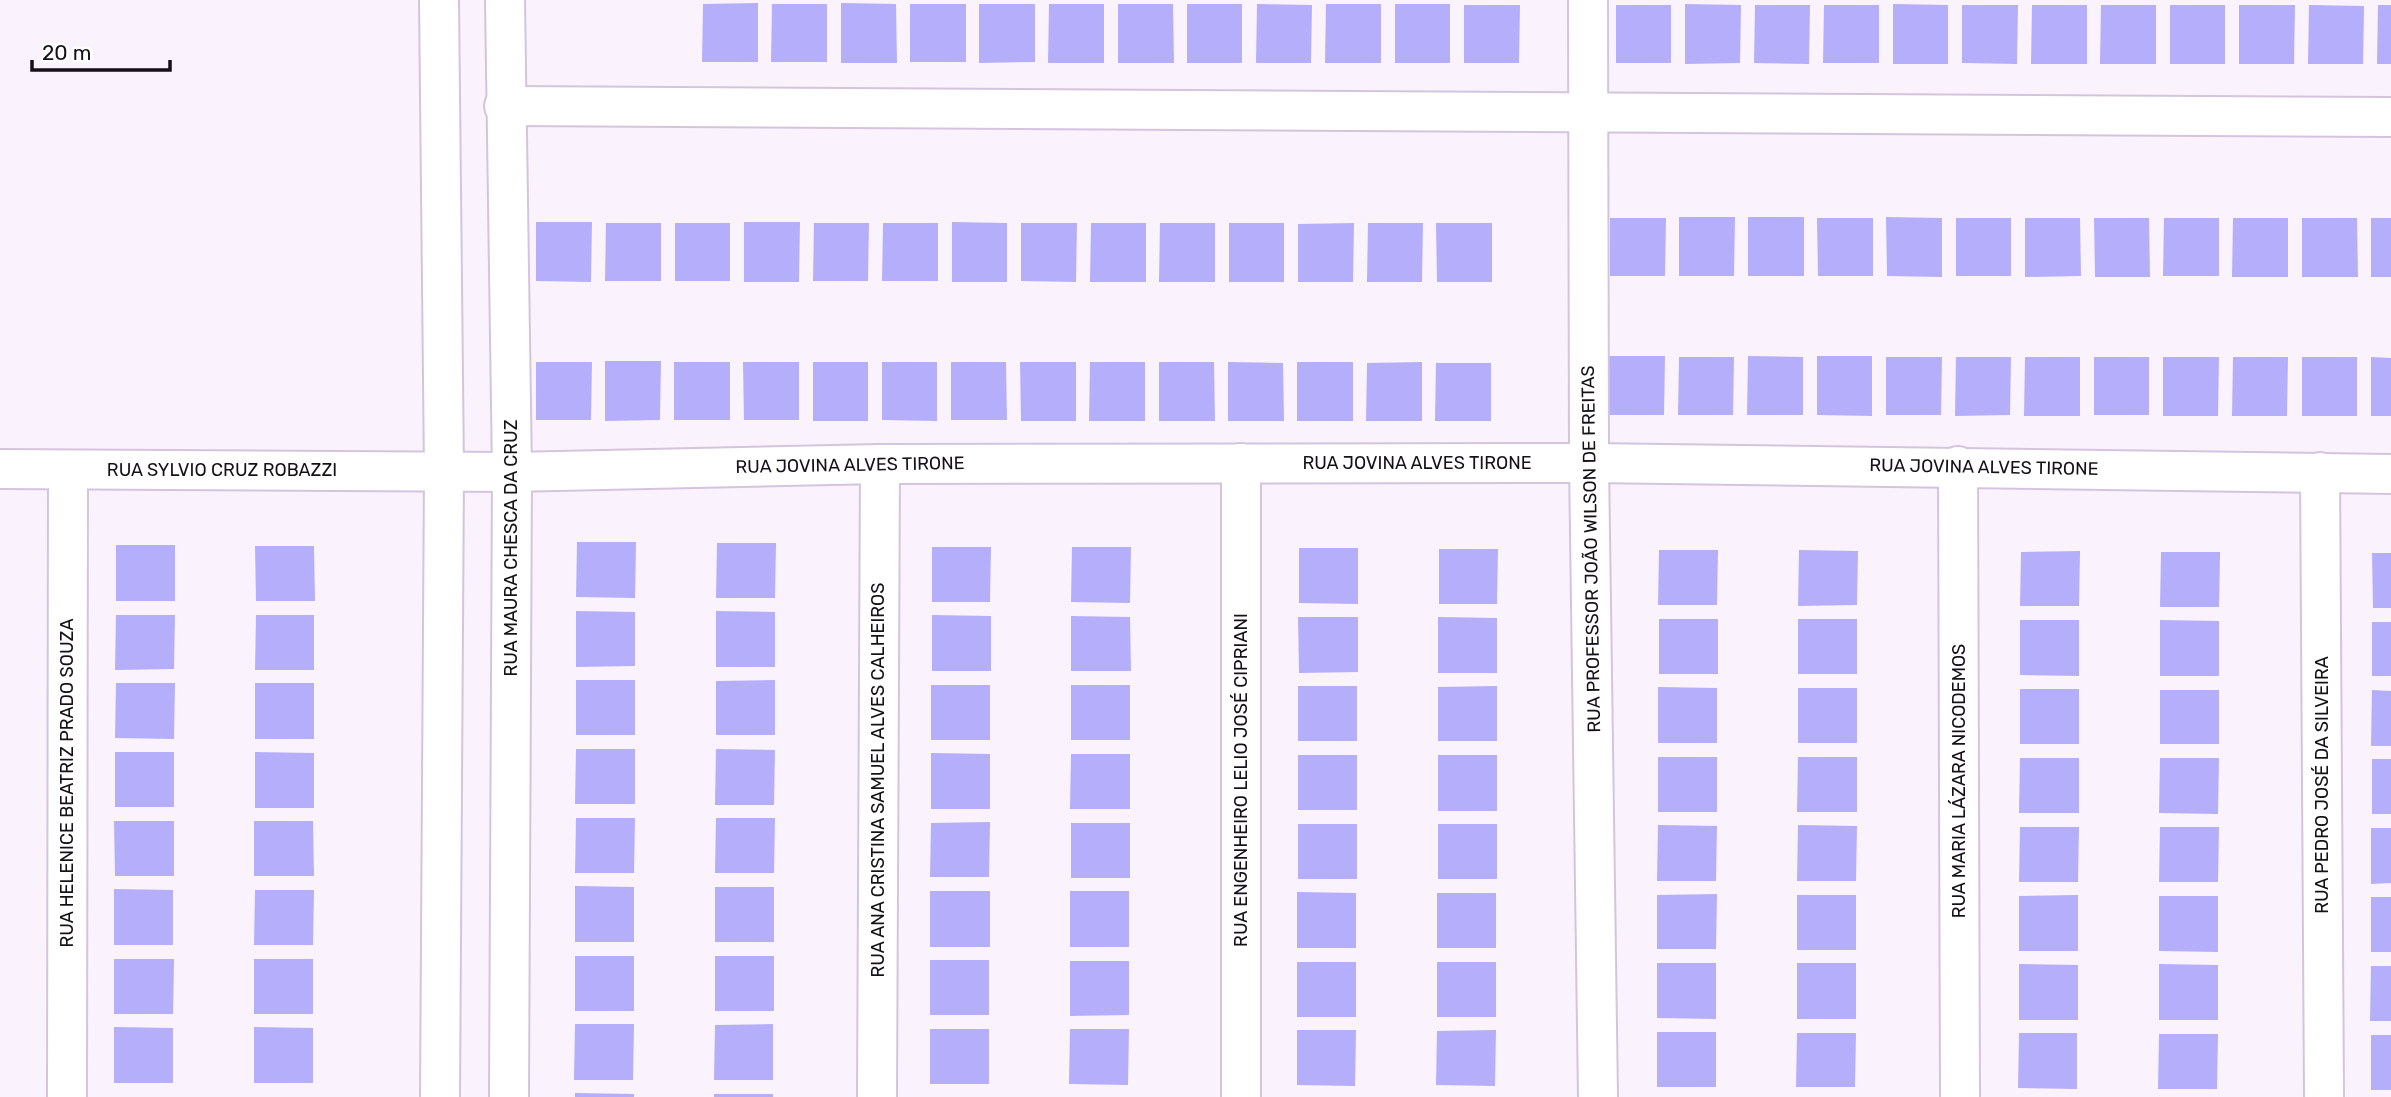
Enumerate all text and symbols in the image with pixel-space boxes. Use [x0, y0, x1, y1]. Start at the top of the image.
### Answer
scale bar [32, 28, 170, 72]
text: 20 m [42, 40, 91, 65]
street label: RUA PROFESSOR JOÃO WILSON DE FREITAS [1577, 365, 1605, 733]
street label: RUA MAURA CHESCA DA CRUZ [500, 419, 522, 676]
street label: RUA JOVINA ALVES TIRONE [735, 452, 965, 478]
street label: RUA JOVINA ALVES TIRONE [1302, 452, 1532, 474]
street label: RUA JOVINA ALVES TIRONE [1869, 454, 2099, 480]
street label: RUA SYLVIO CRUZ ROBAZZI [107, 459, 337, 481]
street label: RUA ANA CRISTINA SAMUEL ALVES CALHEIROS [867, 582, 889, 978]
street label: RUA ENGENHEIRO LELIO JOSÉ CIPRIANI [1230, 613, 1252, 947]
street label: RUA HELENICE BEATRIZ PRADO SOUZA [56, 619, 78, 947]
street label: RUA MARIA LÁZARA NICODEMOS [1948, 644, 1970, 918]
street label: RUA PEDRO JOSÉ DA SILVEIRA [2311, 656, 2333, 914]

